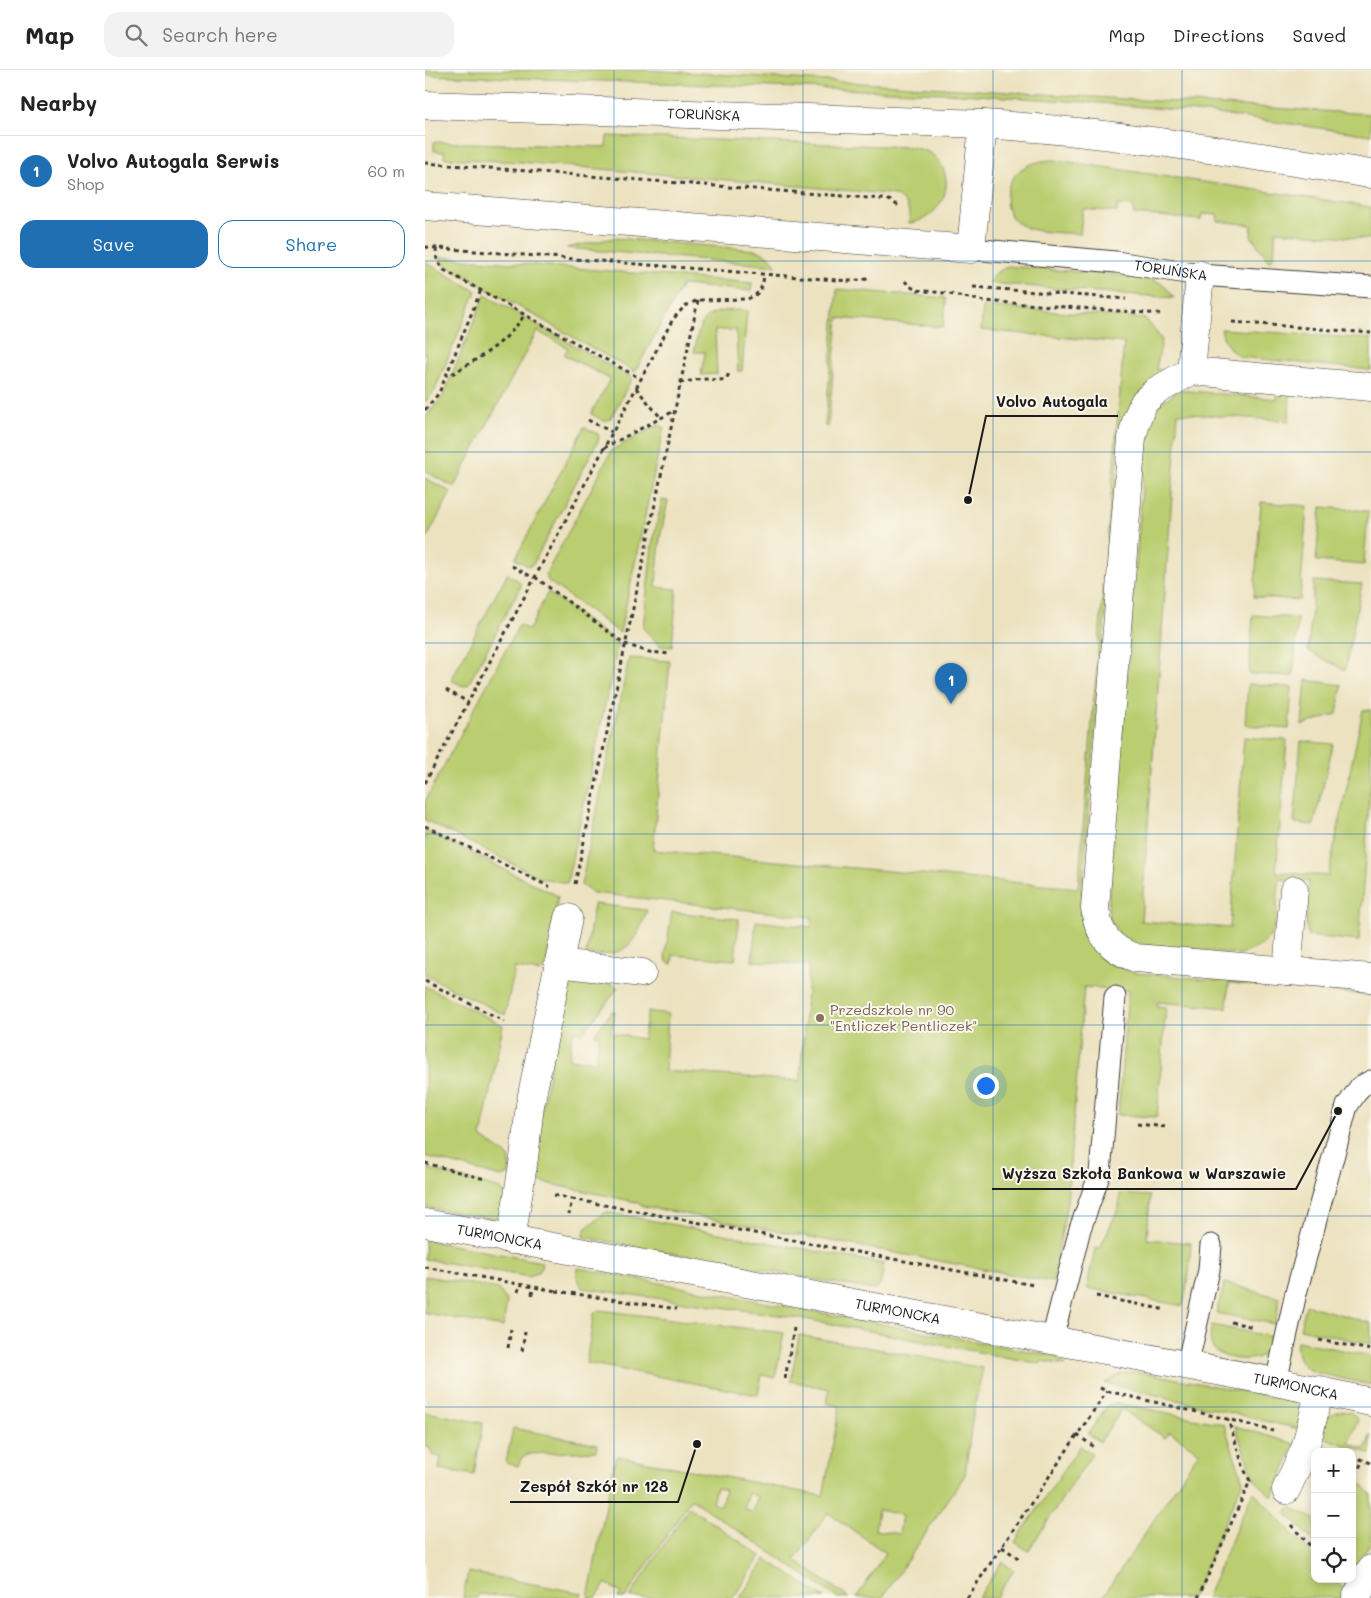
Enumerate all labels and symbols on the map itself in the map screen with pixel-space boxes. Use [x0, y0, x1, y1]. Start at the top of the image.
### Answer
street label: TORUŃSKA [667, 103, 741, 125]
street label: TORUŃSKA [1133, 255, 1208, 284]
callout: Volvo Autogala [986, 386, 1118, 416]
text: Volvo Autogala [996, 391, 1108, 411]
pin: 1 [935, 663, 967, 704]
place label: Przedszkole nr 90 "Entliczek Pentliczek" [830, 1000, 977, 1035]
marker: Przedszkole nr 90 "Entliczek Pentliczek" [814, 1012, 826, 1024]
your location [973, 1073, 999, 1099]
callout: Wyższa Szkoła Bankowa w Warszawie [992, 1159, 1296, 1189]
text: Wyższa Szkoła Bankowa w Warszawie [1002, 1163, 1286, 1183]
street label: TURMONCKA [455, 1219, 544, 1254]
street label: TURMONCKA [853, 1294, 942, 1328]
street label: TURMONCKA [1252, 1368, 1340, 1404]
callout: Zespół Szkół nr 128 [510, 1472, 678, 1502]
text: Zespół Szkół nr 128 [520, 1476, 668, 1496]

